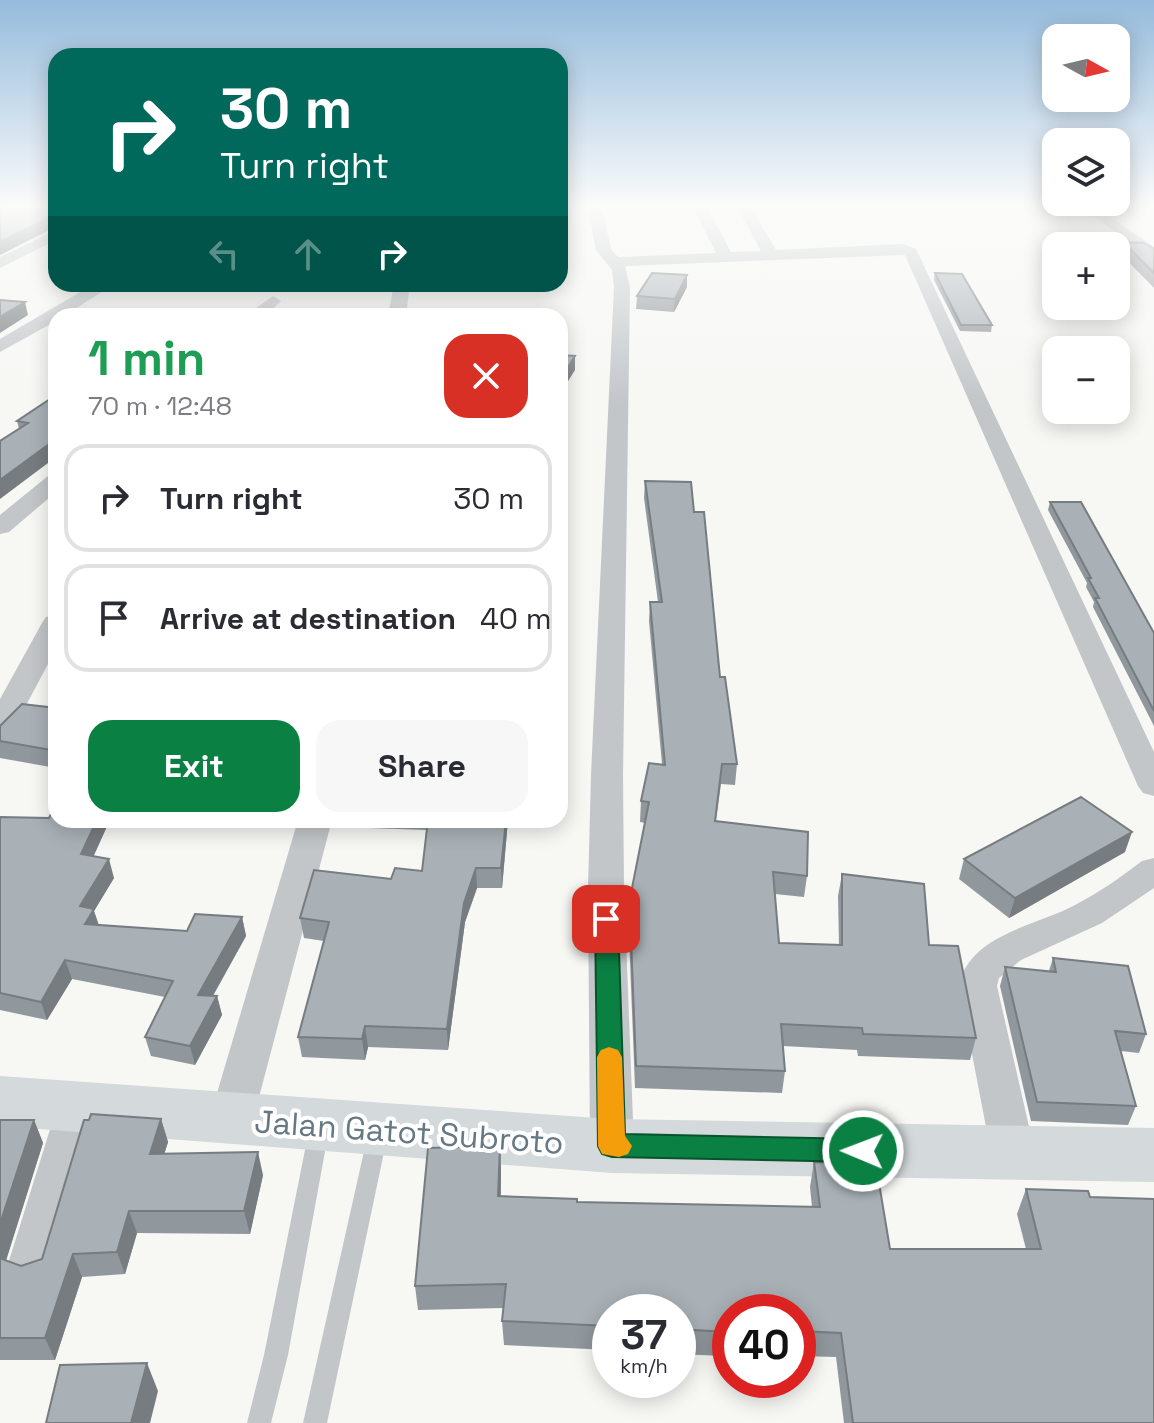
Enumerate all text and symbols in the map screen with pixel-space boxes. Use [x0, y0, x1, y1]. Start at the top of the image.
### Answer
north arrow [1042, 24, 1130, 112]
map controls [1042, 24, 1130, 424]
text: 30 m [220, 73, 352, 144]
icon: right [88, 80, 192, 184]
button: layers [1042, 128, 1130, 216]
text: Turn right [220, 143, 389, 189]
icon: left [202, 232, 246, 276]
icon: ahead [286, 232, 330, 276]
icon: right [370, 232, 414, 276]
button: + [1042, 232, 1130, 320]
text: 1 min [88, 328, 205, 389]
button: close [444, 334, 528, 418]
button: − [1042, 336, 1130, 424]
text: 70 m · 12:48 [88, 389, 232, 423]
icon: right [92, 476, 136, 520]
text: Turn right [160, 479, 303, 518]
text: 30 m [453, 479, 524, 518]
icon: arrive [92, 596, 136, 640]
text: Arrive at destination [160, 599, 456, 638]
text: 40 m [480, 599, 552, 638]
button: Exit [88, 720, 300, 812]
button: Share [316, 720, 528, 812]
pin [572, 885, 640, 953]
icon: arrive [584, 897, 628, 941]
street label: Jalan Gatot Subroto [253, 1101, 565, 1163]
position arrow [821, 1109, 905, 1193]
speed limit sign: 40 [712, 1294, 816, 1398]
text: 37 [621, 1310, 667, 1361]
text: km/h [620, 1353, 668, 1379]

